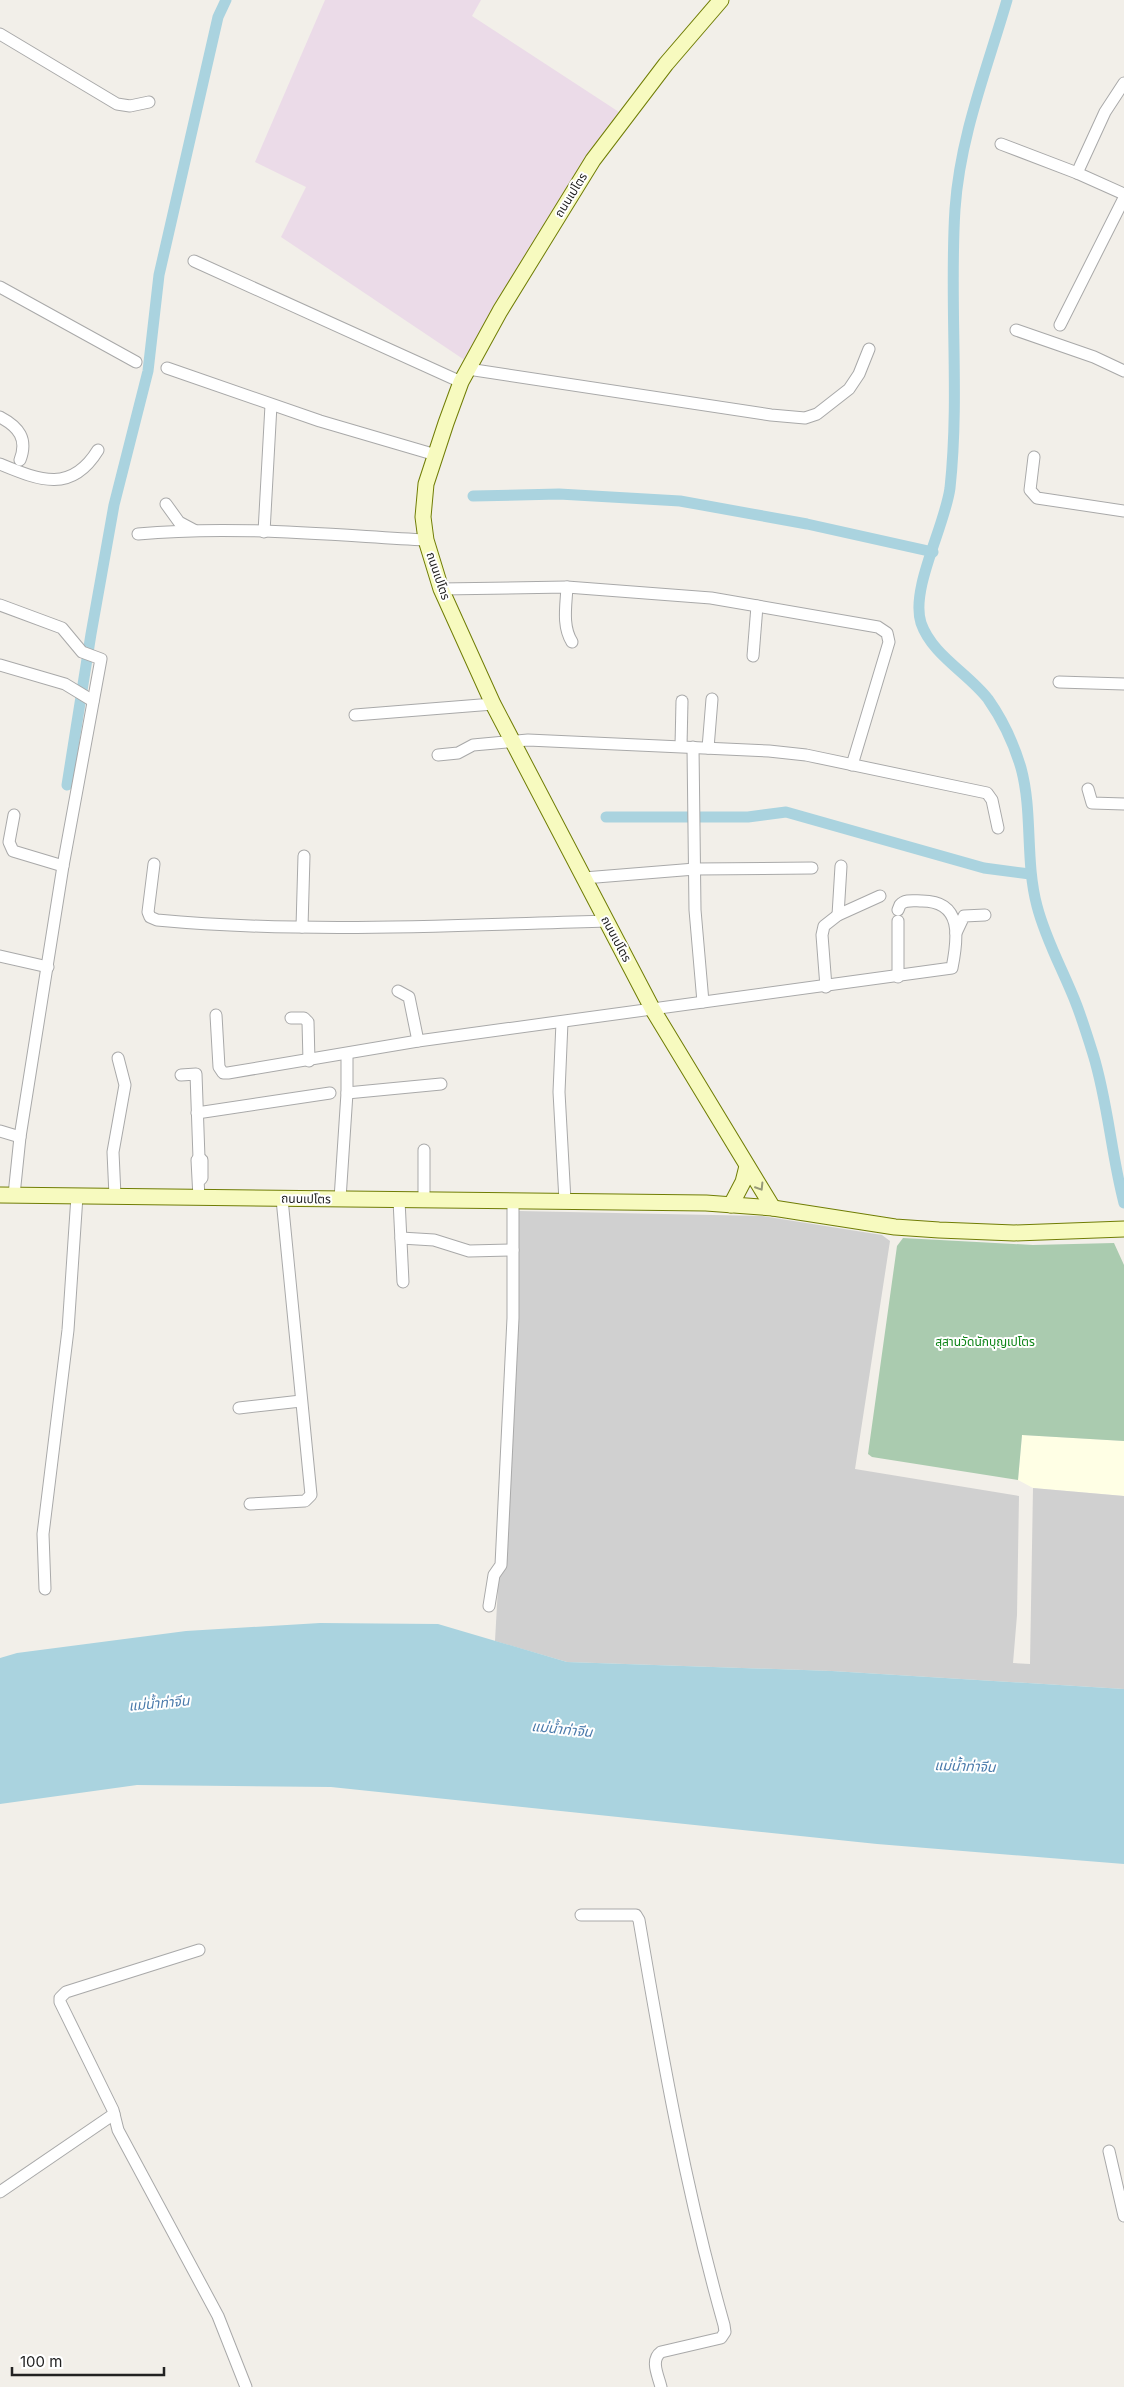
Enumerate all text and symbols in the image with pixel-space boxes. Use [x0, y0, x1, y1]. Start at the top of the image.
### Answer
street label: ถนนเปโตร [551, 170, 590, 220]
street label: ถนนเปโตร [423, 550, 454, 602]
street label: ถนนเปโตร [598, 913, 635, 964]
one-way arrow [753, 1181, 763, 1190]
street label: ถนนเปโตร [281, 1191, 331, 1206]
park label: สุสานวัดนักบุญเปโตร [935, 1334, 1035, 1349]
water label: แม่น้ำท่าจีน [128, 1690, 192, 1714]
water label: แม่น้ำท่าจีน [531, 1716, 595, 1740]
water label: แม่น้ำท่าจีน [934, 1755, 997, 1775]
scale bar [12, 2344, 165, 2376]
text: 100 m [20, 2352, 62, 2371]

